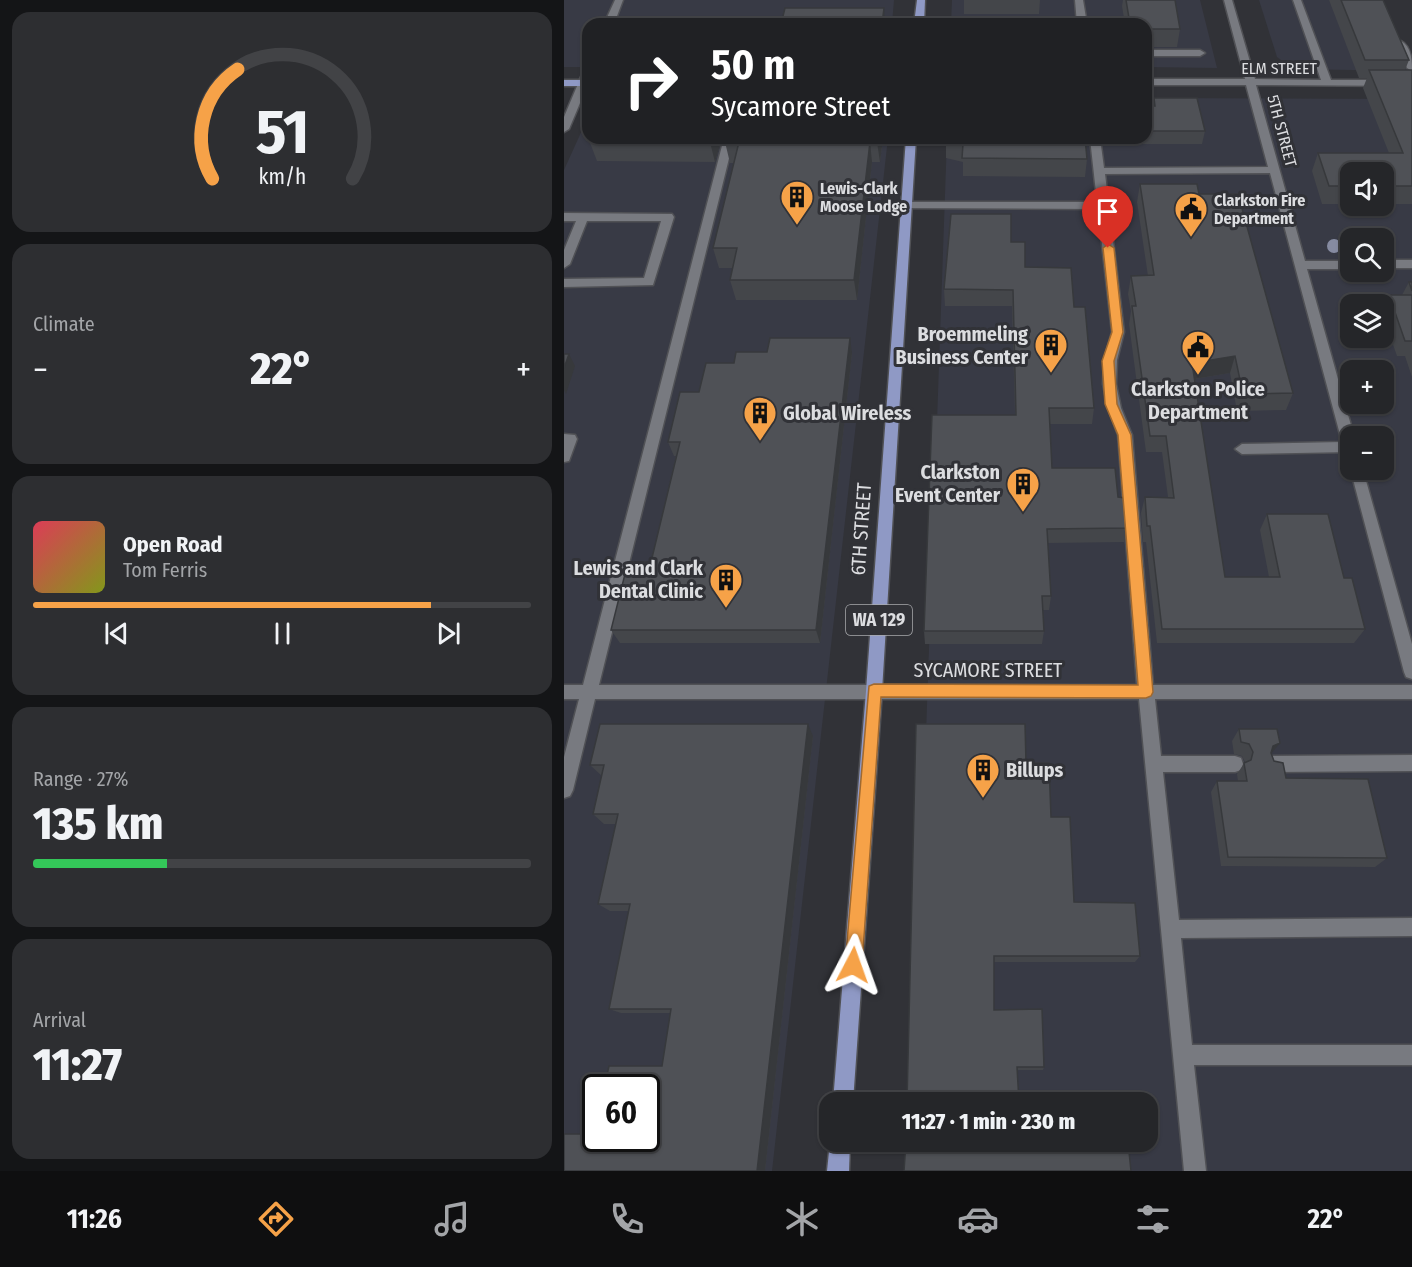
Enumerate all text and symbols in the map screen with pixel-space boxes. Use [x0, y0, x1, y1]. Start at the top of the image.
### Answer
text: 50 m [711, 40, 795, 90]
icon: right [612, 42, 690, 120]
street label: ELM STREET [1241, 59, 1317, 78]
text: Sycamore Street [711, 91, 890, 123]
street label: 5TH STREET [1263, 93, 1301, 170]
text: 51 [255, 95, 309, 170]
map controls [1340, 162, 1394, 480]
button: sound [1340, 162, 1394, 216]
text: km/h [258, 164, 306, 190]
building icon: Lewis-Clark Moose Lodge [779, 179, 815, 226]
place label: Lewis-Clark Moose Lodge [820, 179, 907, 216]
pin [1082, 186, 1133, 248]
public building icon: Clarkston Fire Department [1173, 191, 1209, 238]
place label: Clarkston Fire Department [1214, 191, 1305, 228]
icon: arrive [1091, 195, 1124, 228]
button: search [1340, 228, 1394, 282]
button: layers [1340, 294, 1394, 348]
text: Climate [33, 312, 95, 336]
place label: Broemmeling Business Center [896, 322, 1029, 369]
building icon: Broemmeling Business Center [1033, 327, 1069, 374]
public building icon: Clarkston Police Department [1180, 329, 1216, 376]
text: 22° [250, 342, 314, 396]
text: − [33, 350, 48, 390]
text: + [516, 350, 531, 390]
button: + [1340, 360, 1394, 414]
place label: Clarkston Police Department [1131, 377, 1265, 424]
building icon: Global Wireless [742, 395, 778, 442]
place label: Global Wireless [783, 401, 912, 425]
button: − [1340, 426, 1394, 480]
place label: Clarkston Event Center [895, 460, 1001, 507]
building icon: Clarkston Event Center [1005, 466, 1041, 513]
street label: 6TH STREET [846, 481, 876, 576]
text: Open Road [123, 531, 223, 558]
place label: Lewis and Clark Dental Clinic [574, 556, 704, 603]
text: Tom Ferris [123, 558, 207, 582]
building icon: Lewis and Clark Dental Clinic [708, 562, 744, 609]
road number: WA 129 [846, 605, 912, 635]
icon: previous [100, 617, 133, 650]
icon: pause [266, 617, 299, 650]
icon: next [432, 617, 465, 650]
street label: SYCAMORE STREET [914, 658, 1063, 682]
building icon: Billups [965, 752, 1001, 799]
place label: Billups [1006, 758, 1064, 782]
text: Range · 27% [33, 767, 129, 791]
text: 135 km [33, 797, 163, 851]
position arrow [821, 933, 885, 997]
text: Arrival [33, 1008, 86, 1032]
text: 11:27 [33, 1038, 122, 1092]
speed limit sign: 60 [582, 1074, 660, 1152]
text: 11:27 · 1 min · 230 m [902, 1108, 1075, 1135]
icon: directions [255, 1198, 297, 1240]
icon: music [431, 1198, 473, 1240]
icon: phone [606, 1198, 648, 1240]
icon: climate [781, 1198, 823, 1240]
icon: car [957, 1198, 999, 1240]
icon: filters [1132, 1198, 1174, 1240]
text: 11:26 [67, 1203, 122, 1235]
text: 22° [1308, 1203, 1345, 1235]

